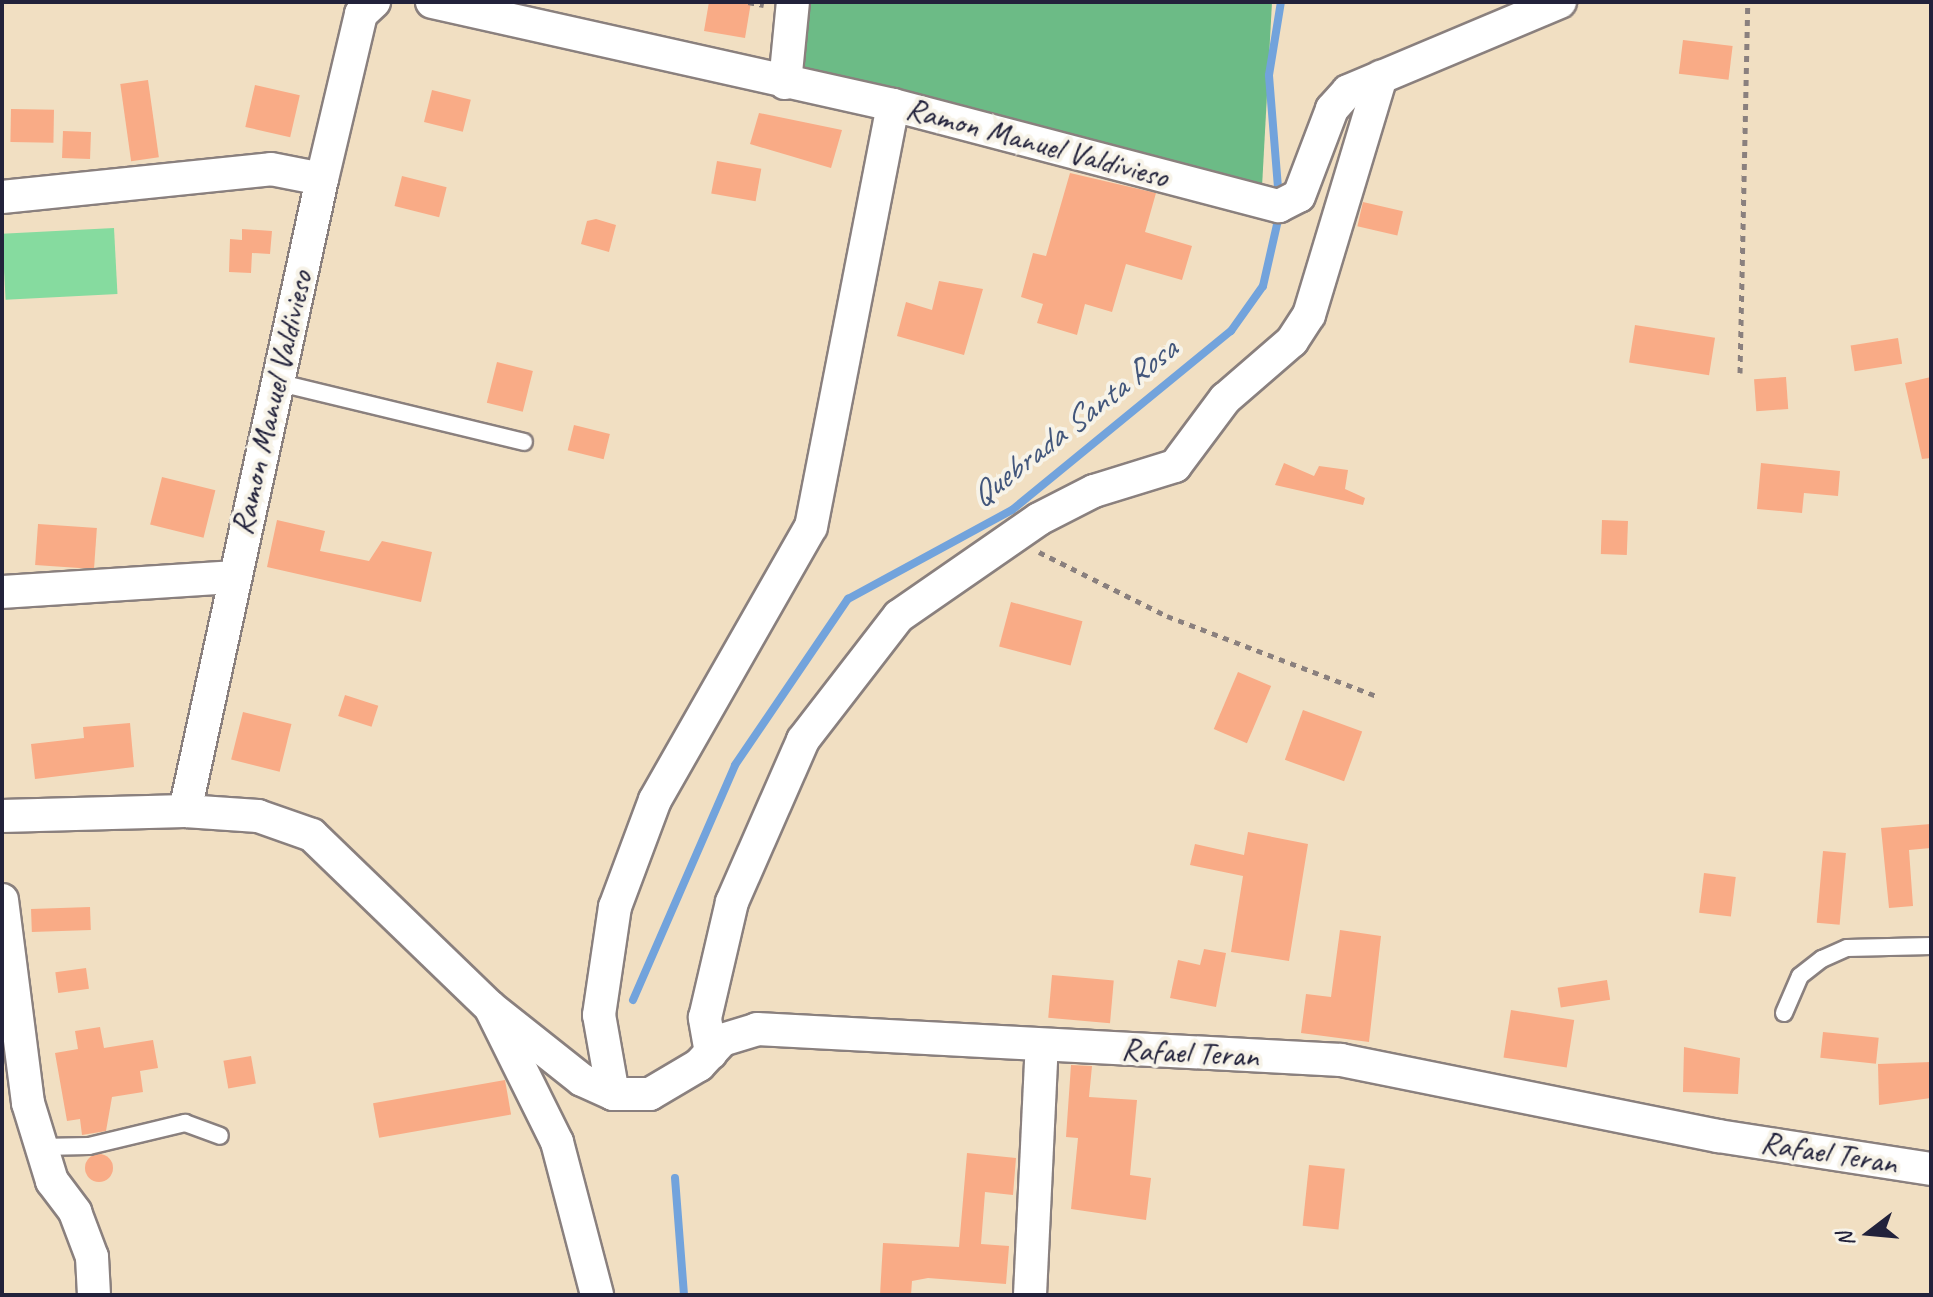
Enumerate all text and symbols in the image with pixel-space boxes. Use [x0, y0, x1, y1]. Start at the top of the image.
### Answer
street label: Ramon Manuel Valdivieso [902, 89, 1172, 197]
street label: Ramon Manuel Valdivieso [223, 267, 321, 539]
water label: Quebrada Santa Rosa [961, 328, 1185, 516]
street label: Rafael Teran [1120, 1030, 1260, 1076]
street label: Rafael Teran [1758, 1123, 1900, 1183]
north arrow [1829, 1193, 1909, 1273]
text: N [1831, 1229, 1861, 1250]

